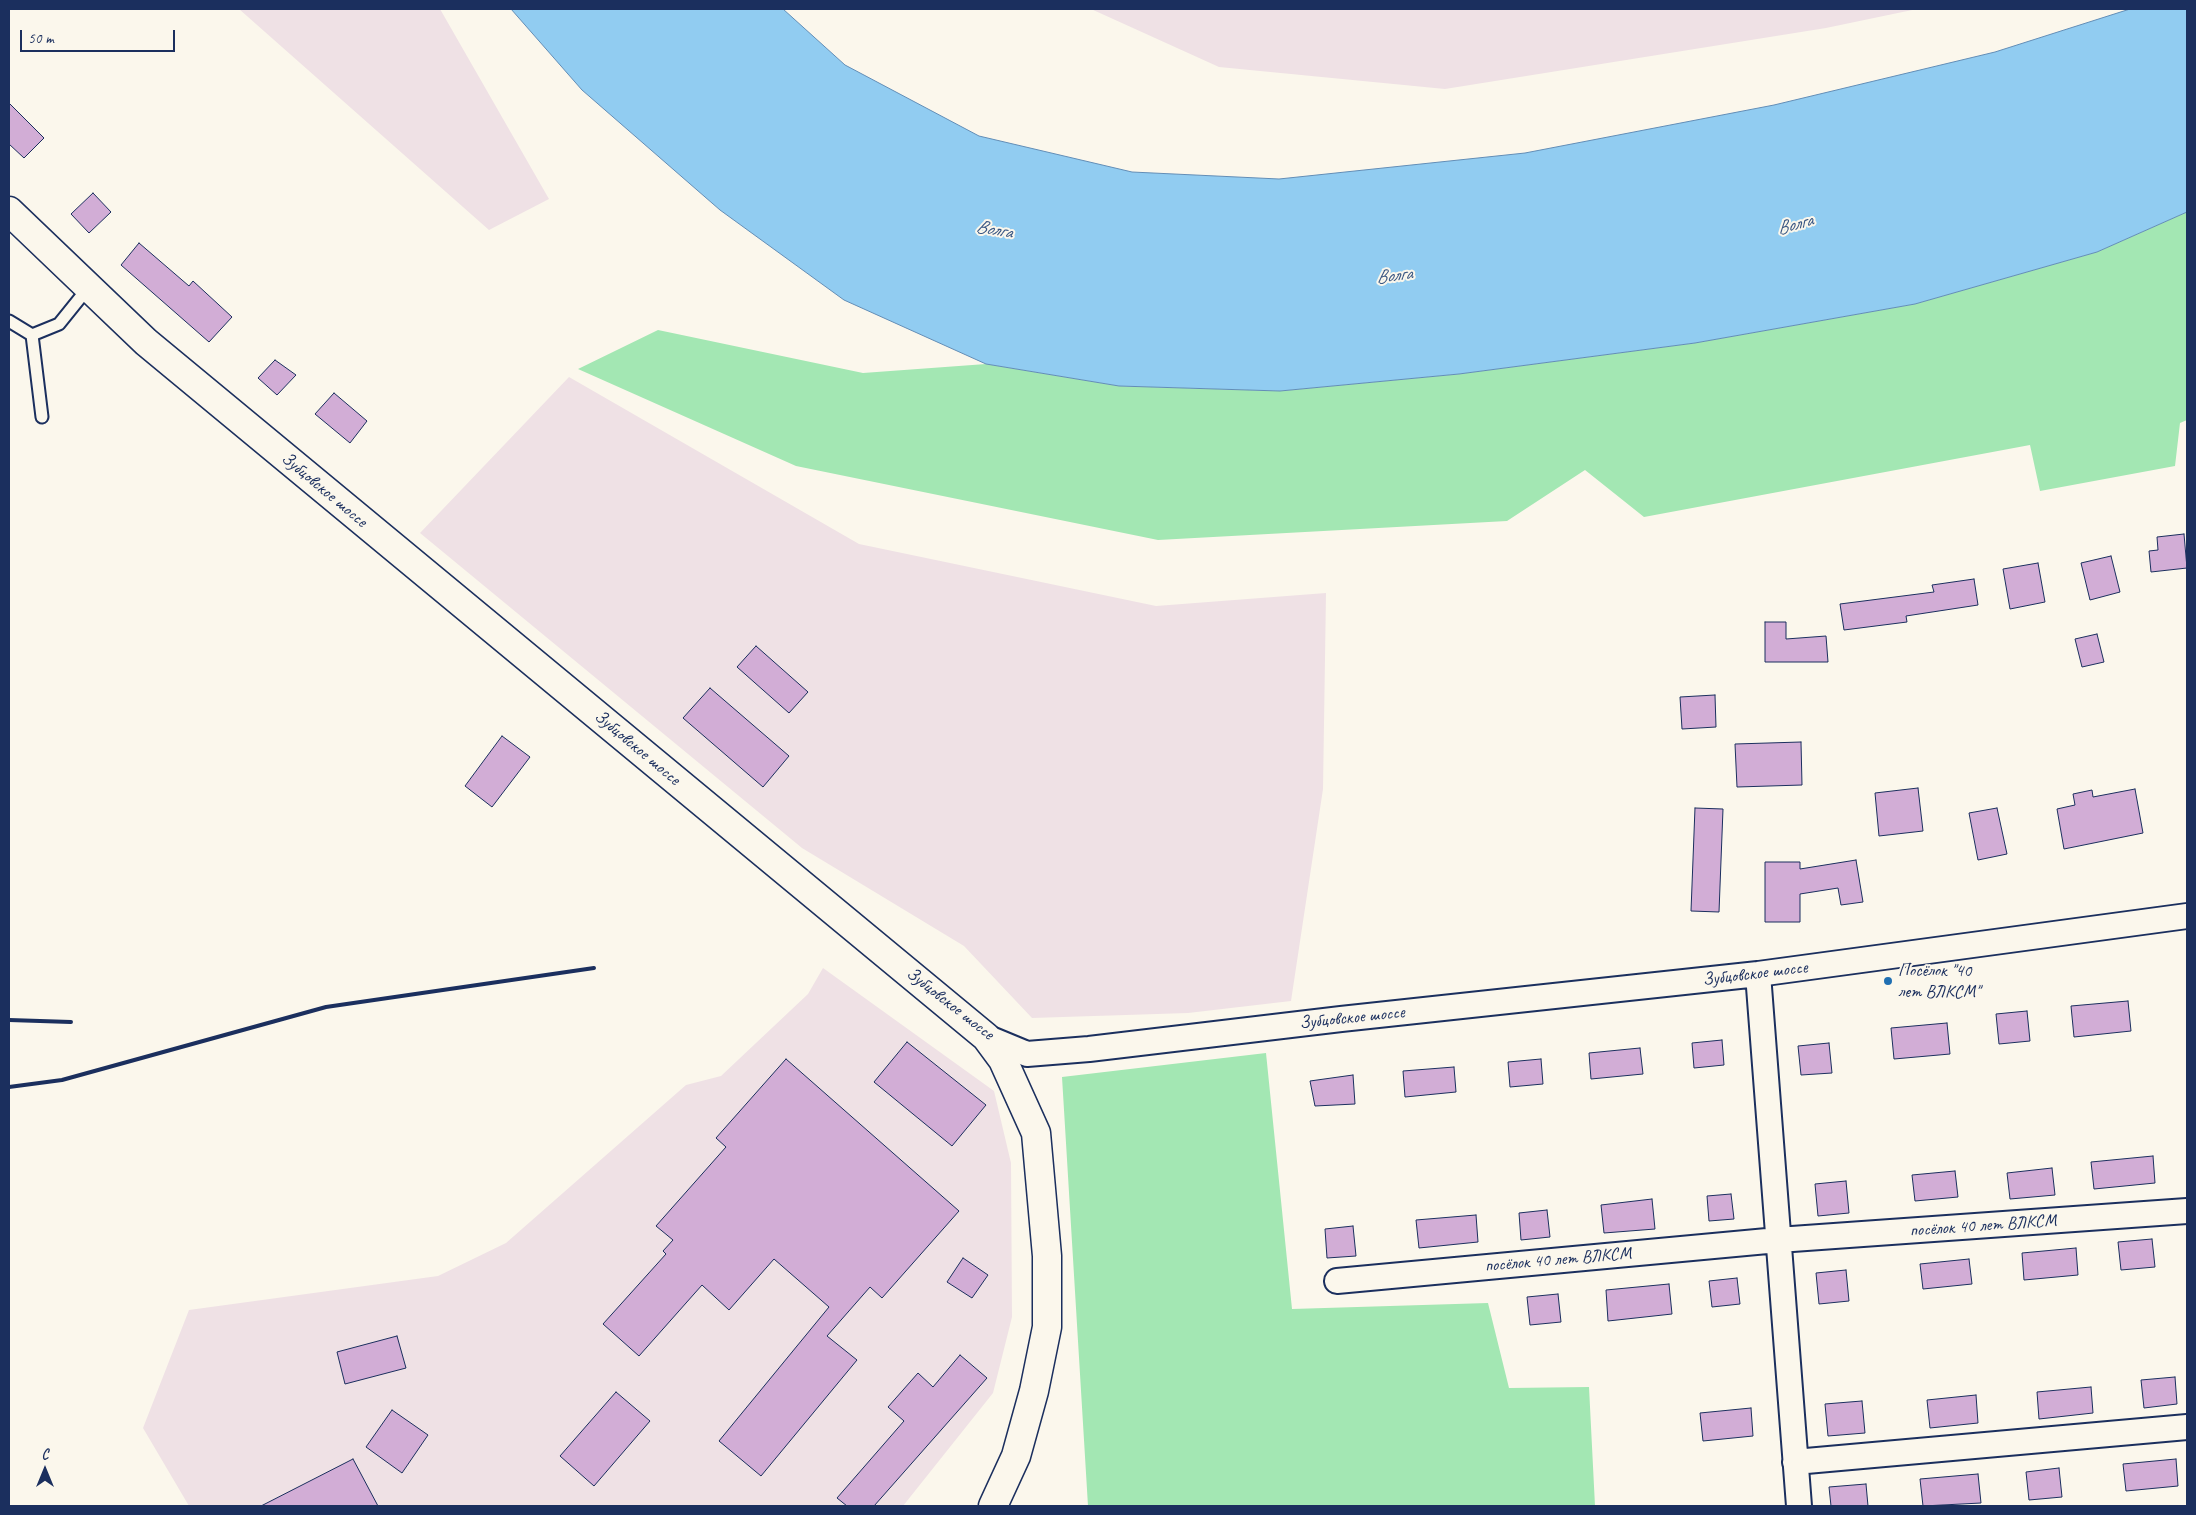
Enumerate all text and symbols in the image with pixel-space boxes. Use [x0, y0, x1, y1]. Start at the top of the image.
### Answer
scale bar [22, 20, 178, 52]
text: 50 m [28, 29, 54, 48]
water label: Волга [1775, 209, 1815, 241]
water label: Волга [974, 216, 1014, 244]
water label: Волга [1375, 262, 1413, 290]
street label: Зубцовское шоссе [277, 448, 371, 532]
street label: Зубцовское шоссе [590, 706, 684, 790]
street label: Зубцовское шоссе [1701, 957, 1809, 991]
place label: Посёлок "40 лет ВЛКСМ" [1898, 960, 1980, 1002]
street label: Зубцовское шоссе [902, 963, 998, 1045]
marker: Посёлок "40 лет ВЛКСМ" [1882, 975, 1894, 987]
street label: Зубцовское шоссе [1298, 1002, 1406, 1034]
street label: посёлок 40 лет ВЛКСМ [1909, 1210, 2057, 1242]
street label: посёлок 40 лет ВЛКСМ [1484, 1243, 1632, 1277]
north arrow [20, 1445, 70, 1495]
text: С [42, 1446, 48, 1463]

